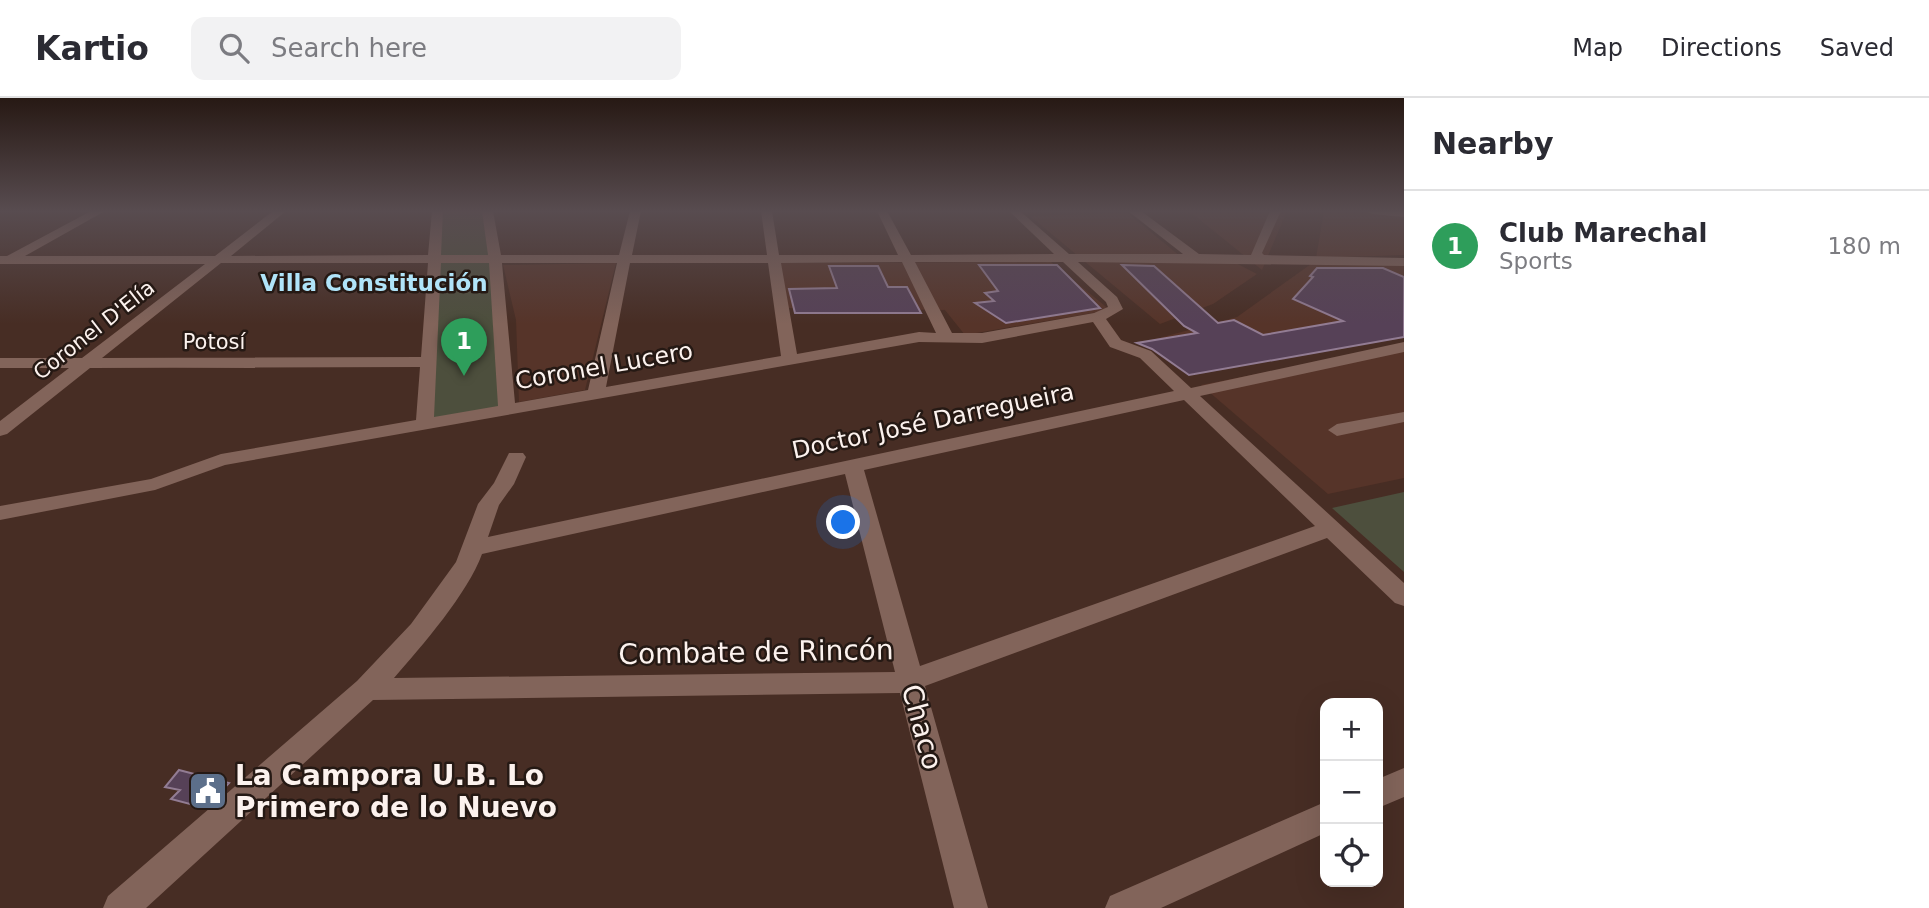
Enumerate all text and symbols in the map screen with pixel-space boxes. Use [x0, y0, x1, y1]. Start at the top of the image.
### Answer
search box [191, 17, 681, 80]
text: Kartio [35, 29, 149, 68]
icon: search [215, 29, 253, 67]
text: Search here [271, 33, 427, 63]
text: Map [1572, 34, 1623, 62]
text: Directions [1661, 34, 1782, 62]
text: Saved [1820, 34, 1894, 62]
text: Nearby [1432, 126, 1554, 161]
text: Club Marechal [1499, 218, 1707, 248]
text: 1 [1447, 233, 1463, 259]
text: 180 m [1827, 233, 1901, 259]
text: Sports [1499, 248, 1573, 274]
district label: Villa Constitución [260, 270, 488, 296]
street label: Coronel D'Elía [29, 275, 159, 385]
pin: 1 [441, 318, 487, 376]
street label: Potosí [183, 330, 246, 354]
street label: Coronel Lucero [513, 337, 695, 395]
street label: Doctor José Darregueira [789, 377, 1077, 465]
your location [826, 505, 860, 539]
street label: Combate de Rincón [618, 633, 894, 671]
street label: Chaco [895, 681, 949, 773]
map controls [1320, 698, 1383, 887]
button: + [1320, 698, 1383, 761]
place label: La Campora U.B. Lo Primero de lo Nuevo [235, 759, 557, 824]
button: − [1320, 761, 1383, 824]
public building icon: La Campora U.B. Lo Primero de lo Nuevo [187, 770, 229, 812]
button: locate [1320, 824, 1383, 887]

